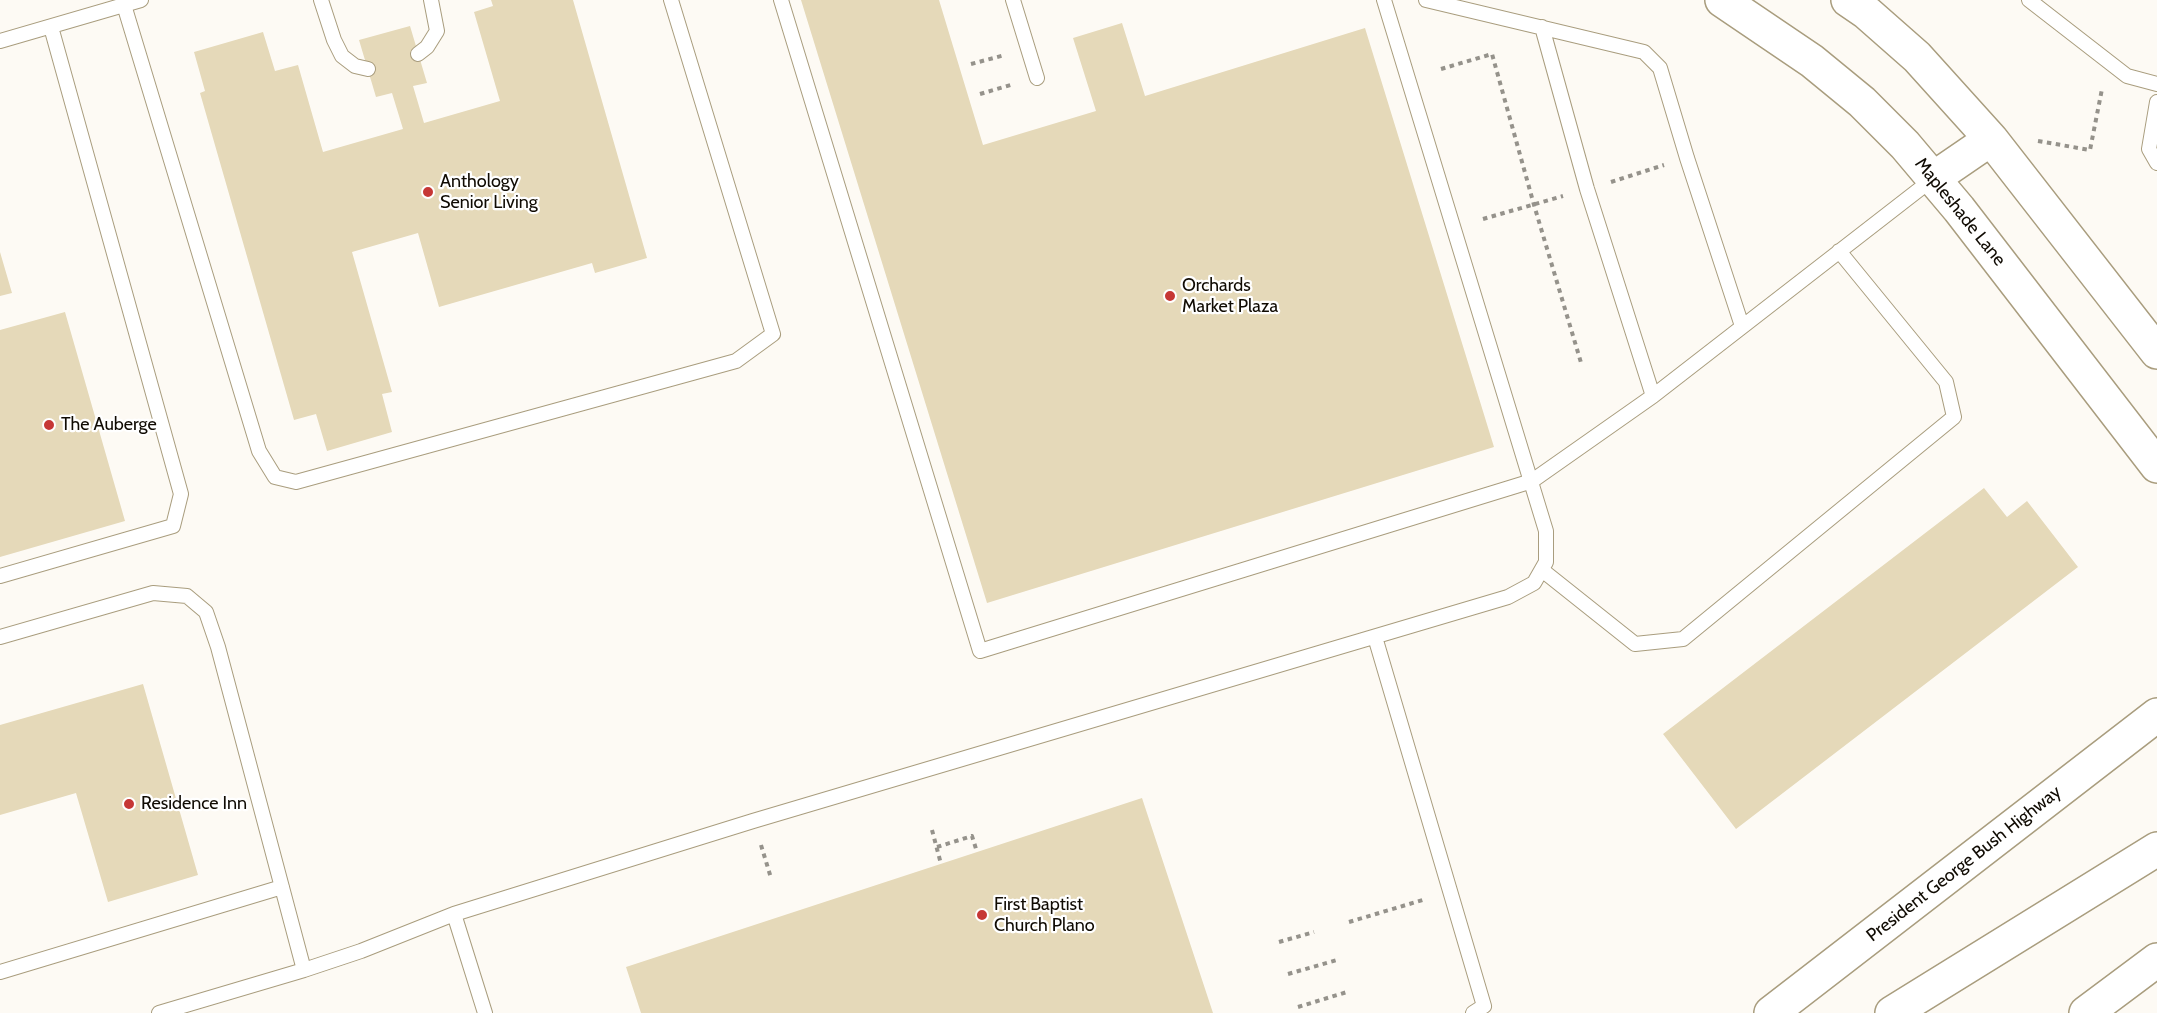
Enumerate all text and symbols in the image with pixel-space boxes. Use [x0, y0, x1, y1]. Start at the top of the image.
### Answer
street label: Mapleshade Lane [1910, 154, 2010, 270]
place label: Anthology Senior Living [440, 171, 538, 213]
marker: Anthology Senior Living [421, 185, 435, 199]
place label: Orchards Market Plaza [1182, 275, 1278, 318]
marker: Orchards Market Plaza [1163, 289, 1177, 303]
place label: The Auberge [61, 414, 157, 436]
marker: The Auberge [42, 418, 56, 432]
street label: President George Bush Highway [1862, 781, 2066, 947]
place label: Residence Inn [141, 793, 247, 815]
marker: Residence Inn [122, 797, 136, 811]
place label: First Baptist Church Plano [994, 894, 1095, 936]
marker: First Baptist Church Plano [975, 908, 989, 922]

